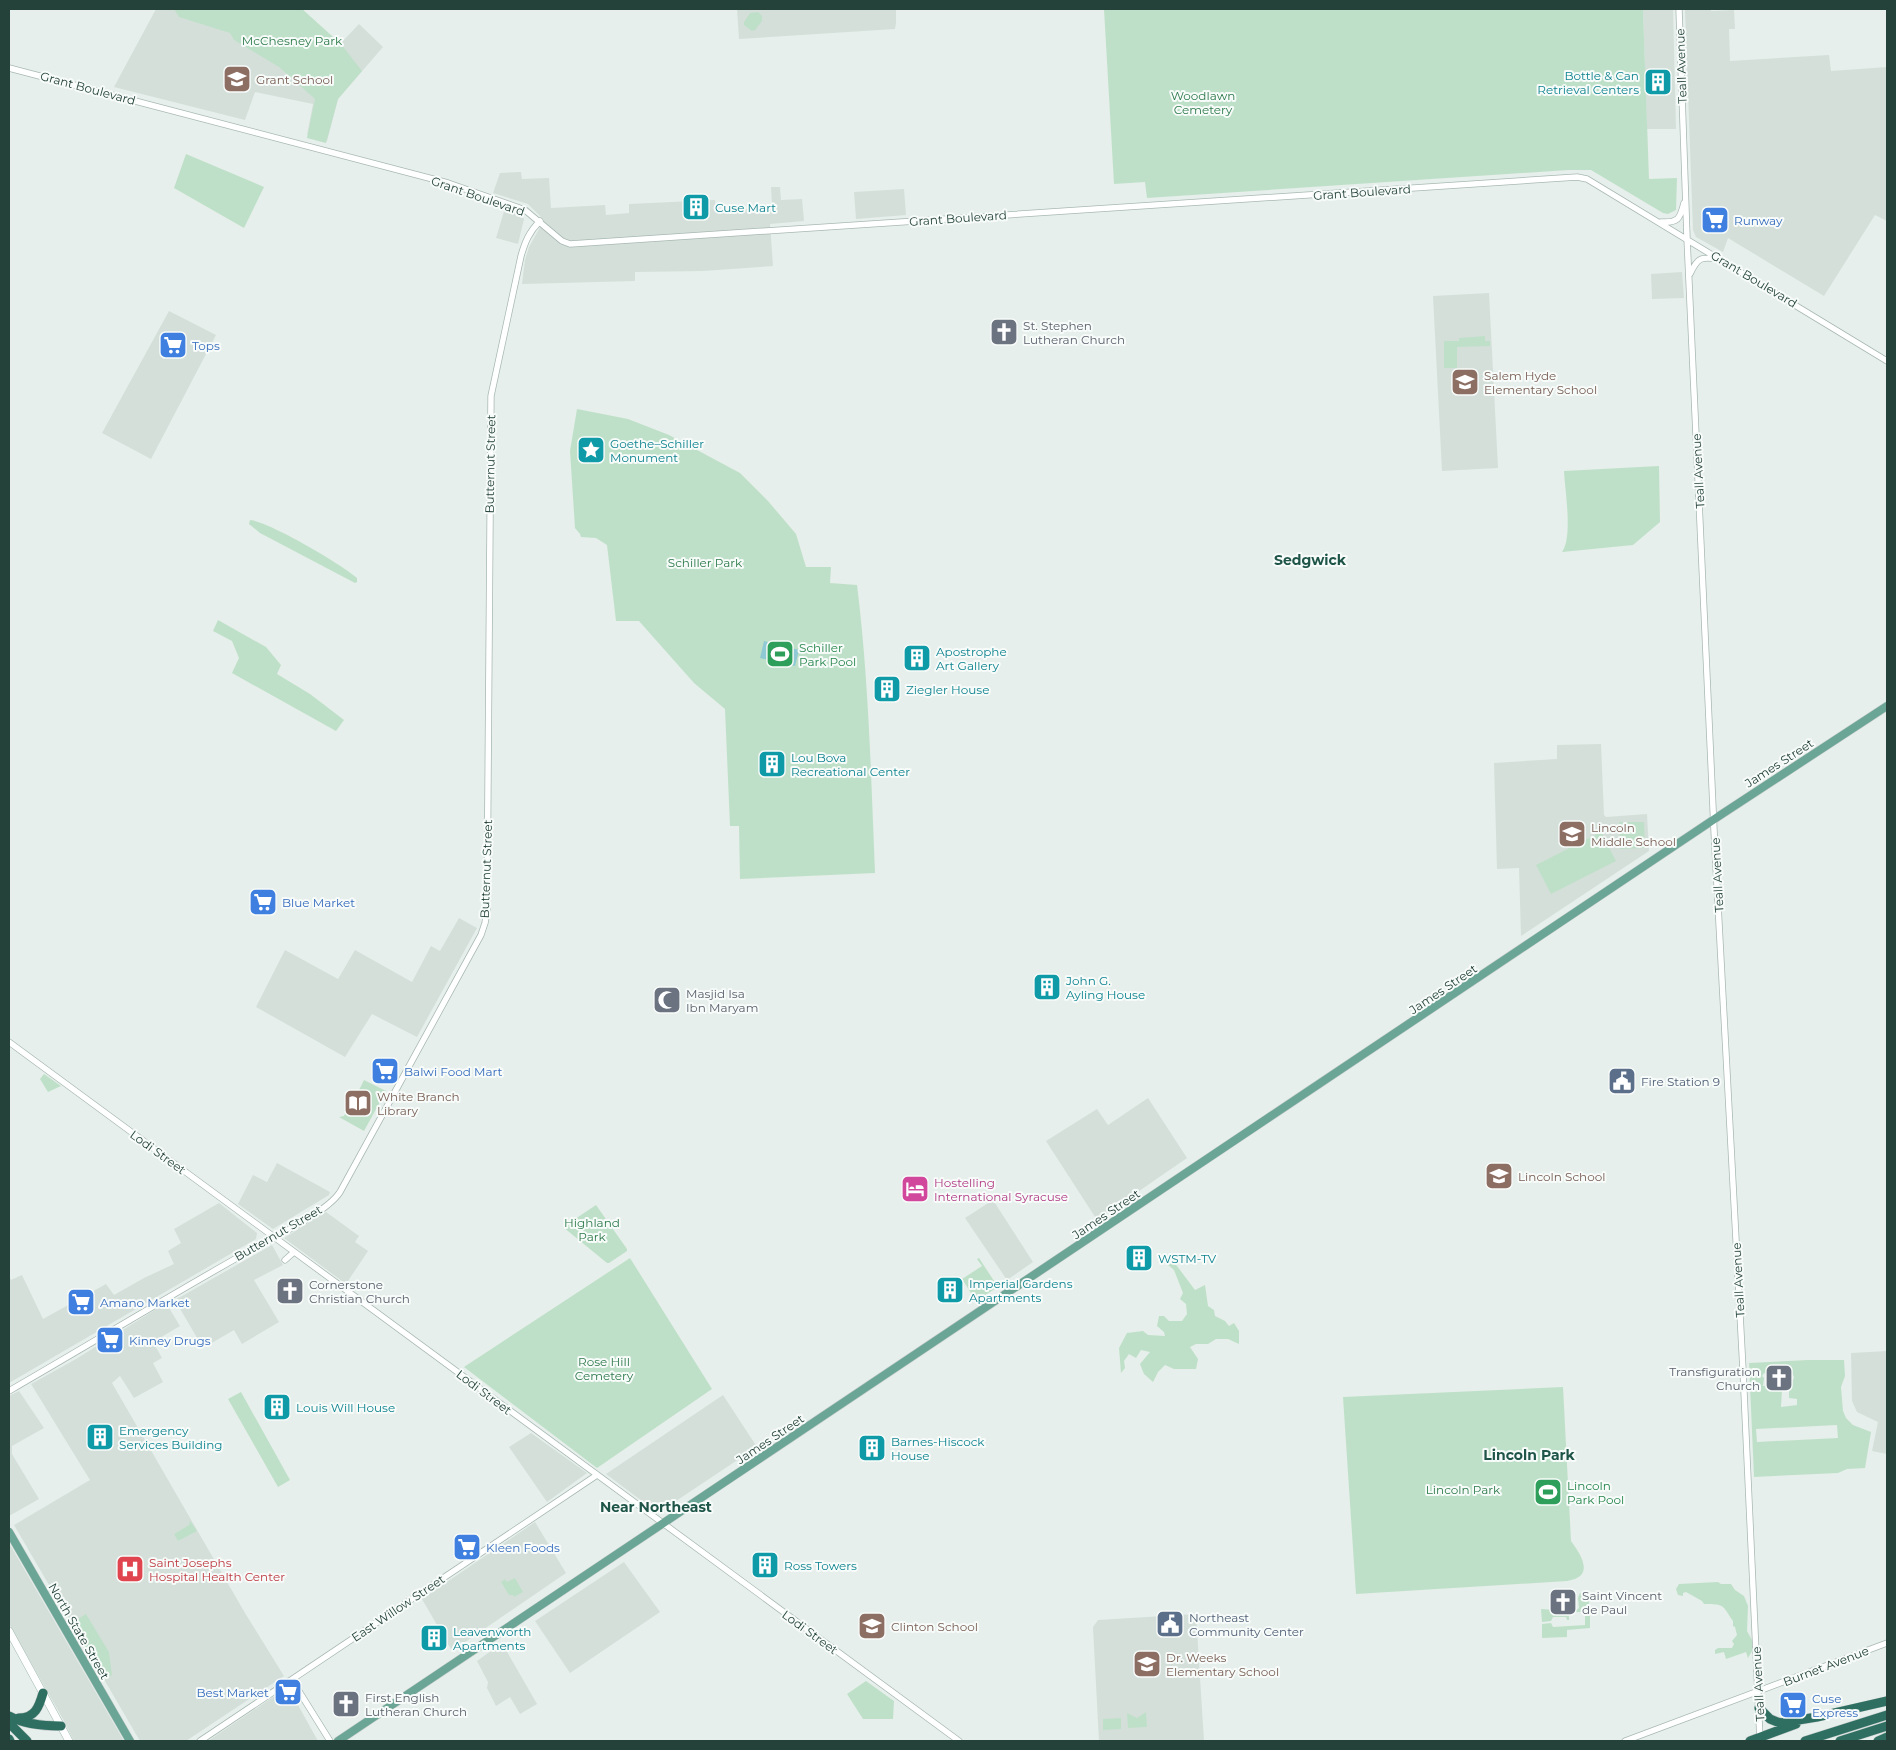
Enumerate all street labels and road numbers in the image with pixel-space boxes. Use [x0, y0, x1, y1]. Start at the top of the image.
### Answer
street label: Teall Avenue [1672, 28, 1690, 104]
street label: Grant Boulevard [39, 68, 137, 108]
street label: Grant Boulevard [429, 173, 527, 219]
street label: Grant Boulevard [1313, 181, 1411, 203]
street label: Grant Boulevard [909, 207, 1007, 229]
street label: Grant Boulevard [1708, 247, 1800, 311]
street label: Butternut Street [482, 414, 498, 514]
street label: Teall Avenue [1689, 433, 1707, 509]
street label: James Street [1741, 735, 1816, 791]
street label: Butternut Street [477, 819, 495, 919]
street label: Teall Avenue [1708, 837, 1726, 913]
street label: James Street [1405, 961, 1480, 1018]
street label: Lodi Street [127, 1127, 189, 1177]
street label: James Street [1068, 1186, 1143, 1243]
street label: Butternut Street [231, 1202, 325, 1264]
street label: Teall Avenue [1729, 1242, 1747, 1318]
street label: Lodi Street [453, 1366, 515, 1418]
street label: James Street [732, 1411, 807, 1468]
street label: East Willow Street [349, 1571, 447, 1645]
street label: North State Street [45, 1580, 113, 1682]
street label: Lodi Street [779, 1607, 841, 1657]
street label: Burnet Avenue [1781, 1643, 1871, 1689]
street label: Teall Avenue [1749, 1646, 1767, 1722]

